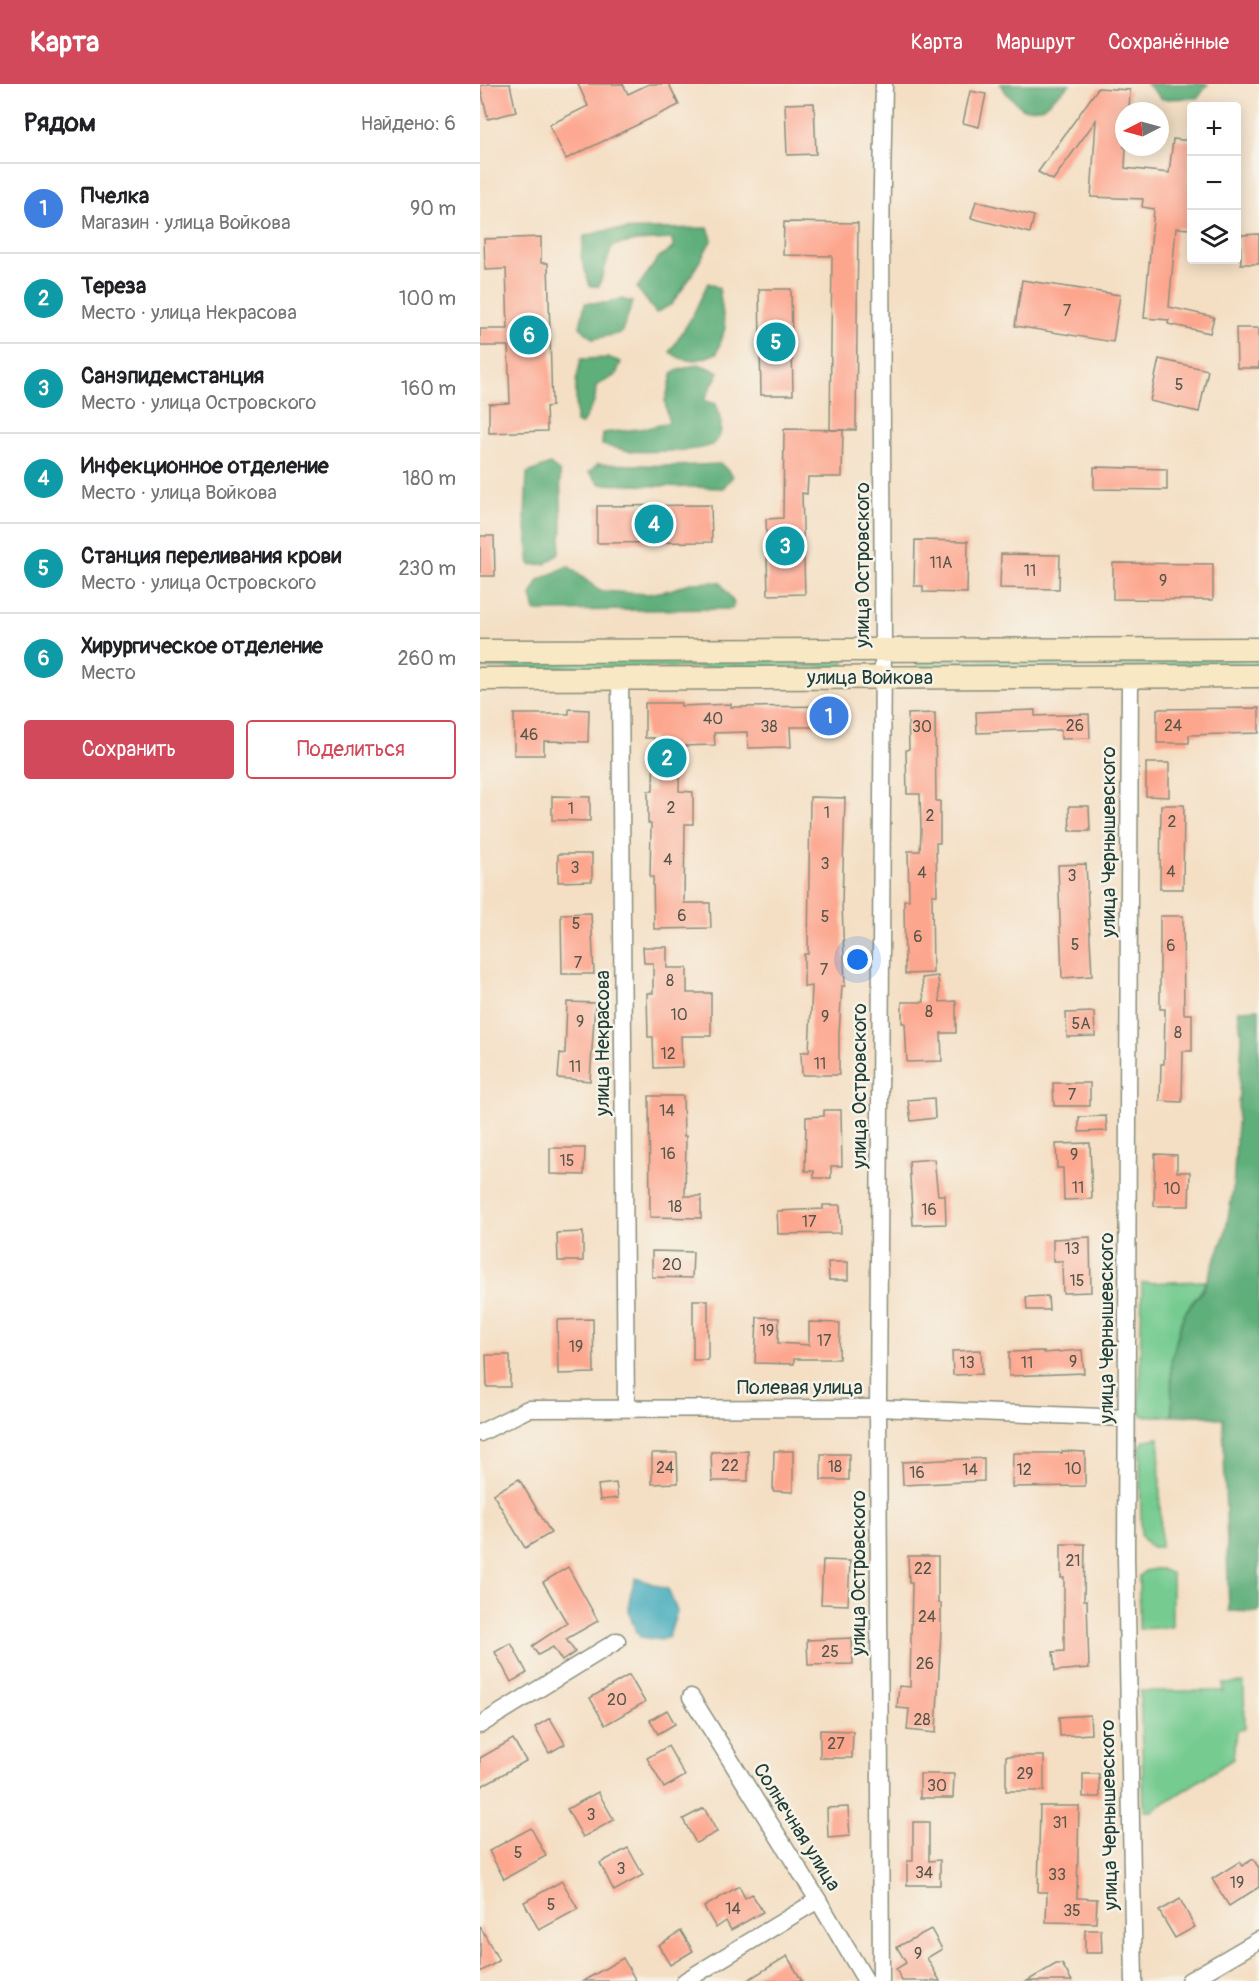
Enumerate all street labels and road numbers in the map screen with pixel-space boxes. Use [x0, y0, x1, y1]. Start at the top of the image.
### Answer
street label: улица Островского [850, 482, 875, 649]
street label: улица Войкова [806, 665, 933, 690]
street label: улица Чернышевского [1096, 746, 1121, 938]
street label: улица Некрасова [590, 970, 615, 1117]
street label: улица Островского [847, 1003, 872, 1170]
street label: улица Чернышевского [1094, 1232, 1119, 1424]
street label: Полевая улица [737, 1375, 863, 1400]
street label: улица Островского [846, 1490, 871, 1657]
street label: улица Чернышевского [1095, 1719, 1123, 1912]
street label: Солнечная улица [748, 1758, 846, 1896]

